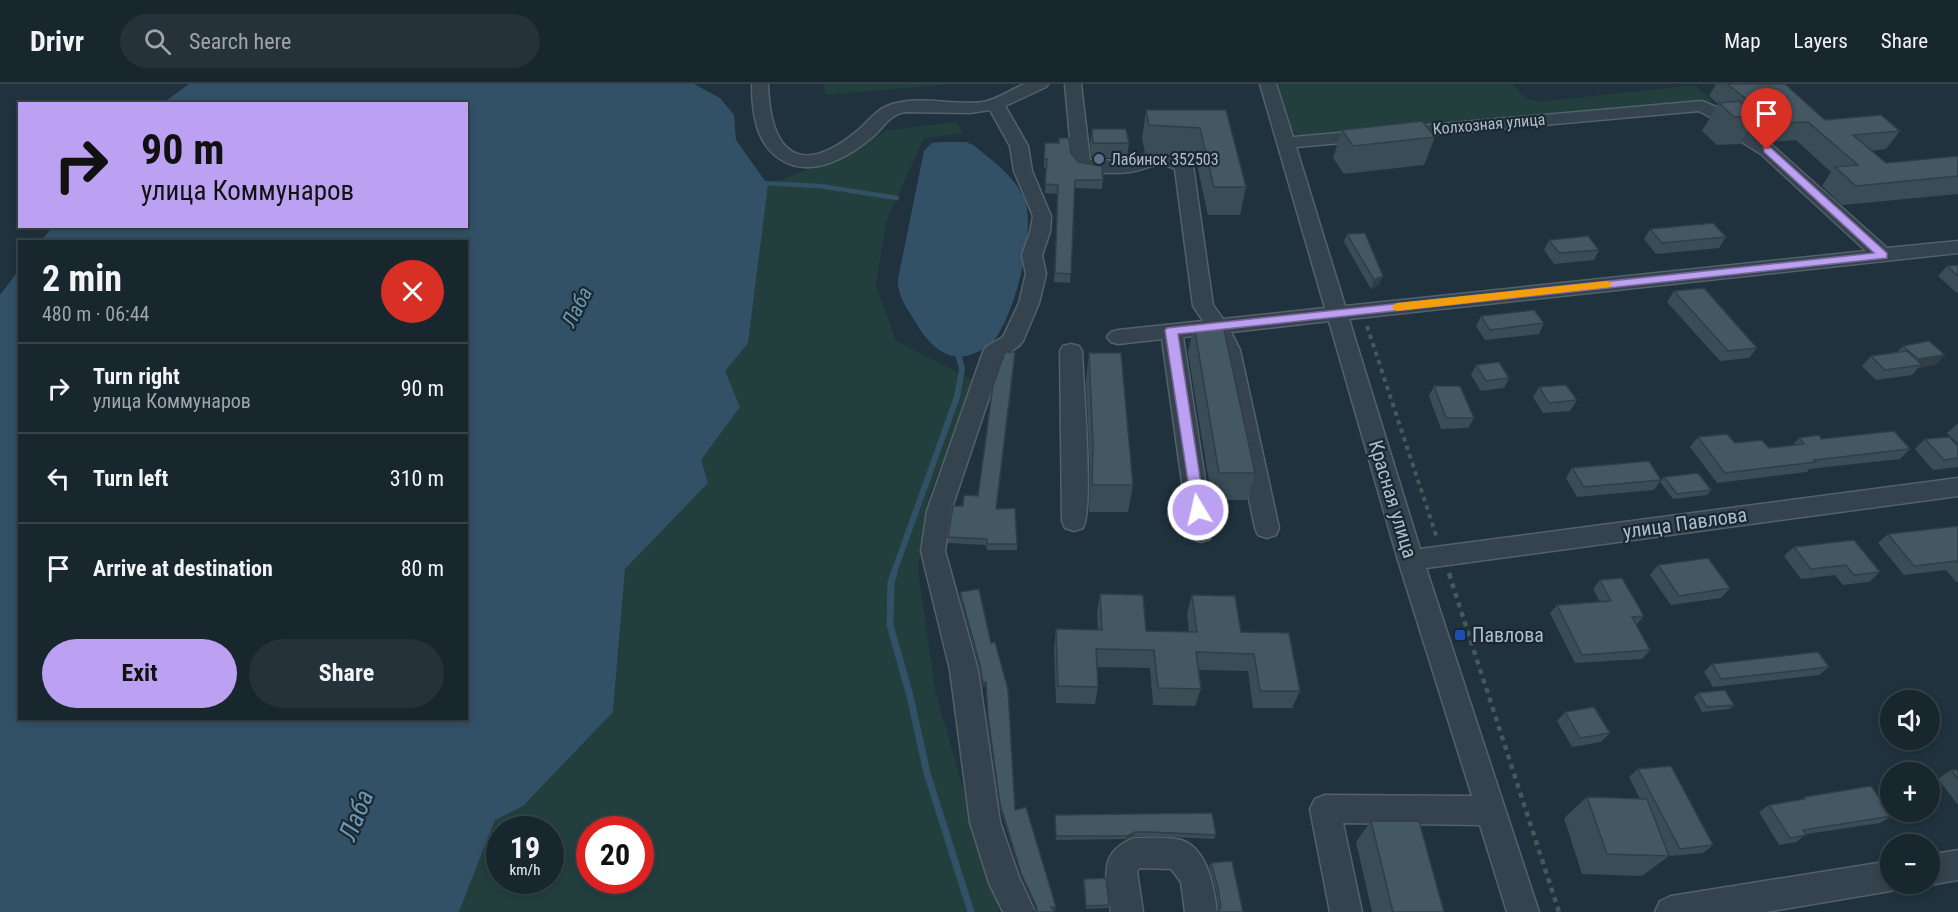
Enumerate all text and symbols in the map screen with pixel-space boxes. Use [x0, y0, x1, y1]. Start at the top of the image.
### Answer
search box [120, 14, 540, 68]
text: Drivr [30, 25, 84, 58]
icon: search [141, 25, 174, 58]
text: Search here [189, 29, 291, 54]
text: Map [1724, 29, 1761, 53]
text: Layers [1794, 29, 1848, 53]
text: Share [1881, 29, 1928, 53]
pin [1741, 88, 1792, 150]
icon: arrive [1750, 97, 1783, 130]
street label: Колхозная улица [1432, 110, 1546, 138]
text: 90 m [141, 125, 224, 174]
icon: right [42, 126, 120, 204]
place label: Лабинск 352503 [1111, 150, 1219, 169]
marker: Лабинск 352503 [1092, 152, 1106, 166]
text: улица Коммунаров [141, 175, 354, 207]
text: 2 min [42, 258, 122, 300]
button: close [381, 260, 444, 323]
water label: Лаба [556, 283, 597, 332]
text: 480 m · 06:44 [42, 302, 149, 326]
text: Turn right [93, 364, 180, 389]
icon: right [42, 372, 75, 405]
text: 90 m [401, 376, 444, 401]
text: улица Коммунаров [93, 389, 251, 413]
street label: Красная улица [1364, 437, 1422, 561]
icon: left [42, 462, 75, 495]
text: Turn left [93, 466, 168, 491]
text: 310 m [390, 466, 444, 491]
position arrow [1166, 478, 1230, 542]
street label: улица Павлова [1621, 502, 1749, 544]
icon: arrive [42, 552, 75, 585]
text: Arrive at destination [93, 556, 273, 581]
text: 80 m [401, 556, 444, 581]
place label: Павлова [1472, 623, 1544, 647]
marker: Павлова [1453, 628, 1467, 642]
button: Exit [42, 639, 237, 708]
button: Share [249, 639, 444, 708]
map controls [1880, 690, 1940, 894]
button: sound [1880, 690, 1940, 750]
button: + [1880, 762, 1940, 822]
water label: Лаба [332, 785, 380, 846]
speed limit sign: 20 [576, 816, 654, 894]
text: 19 [510, 830, 540, 865]
button: − [1880, 834, 1940, 894]
text: km/h [510, 861, 540, 879]

